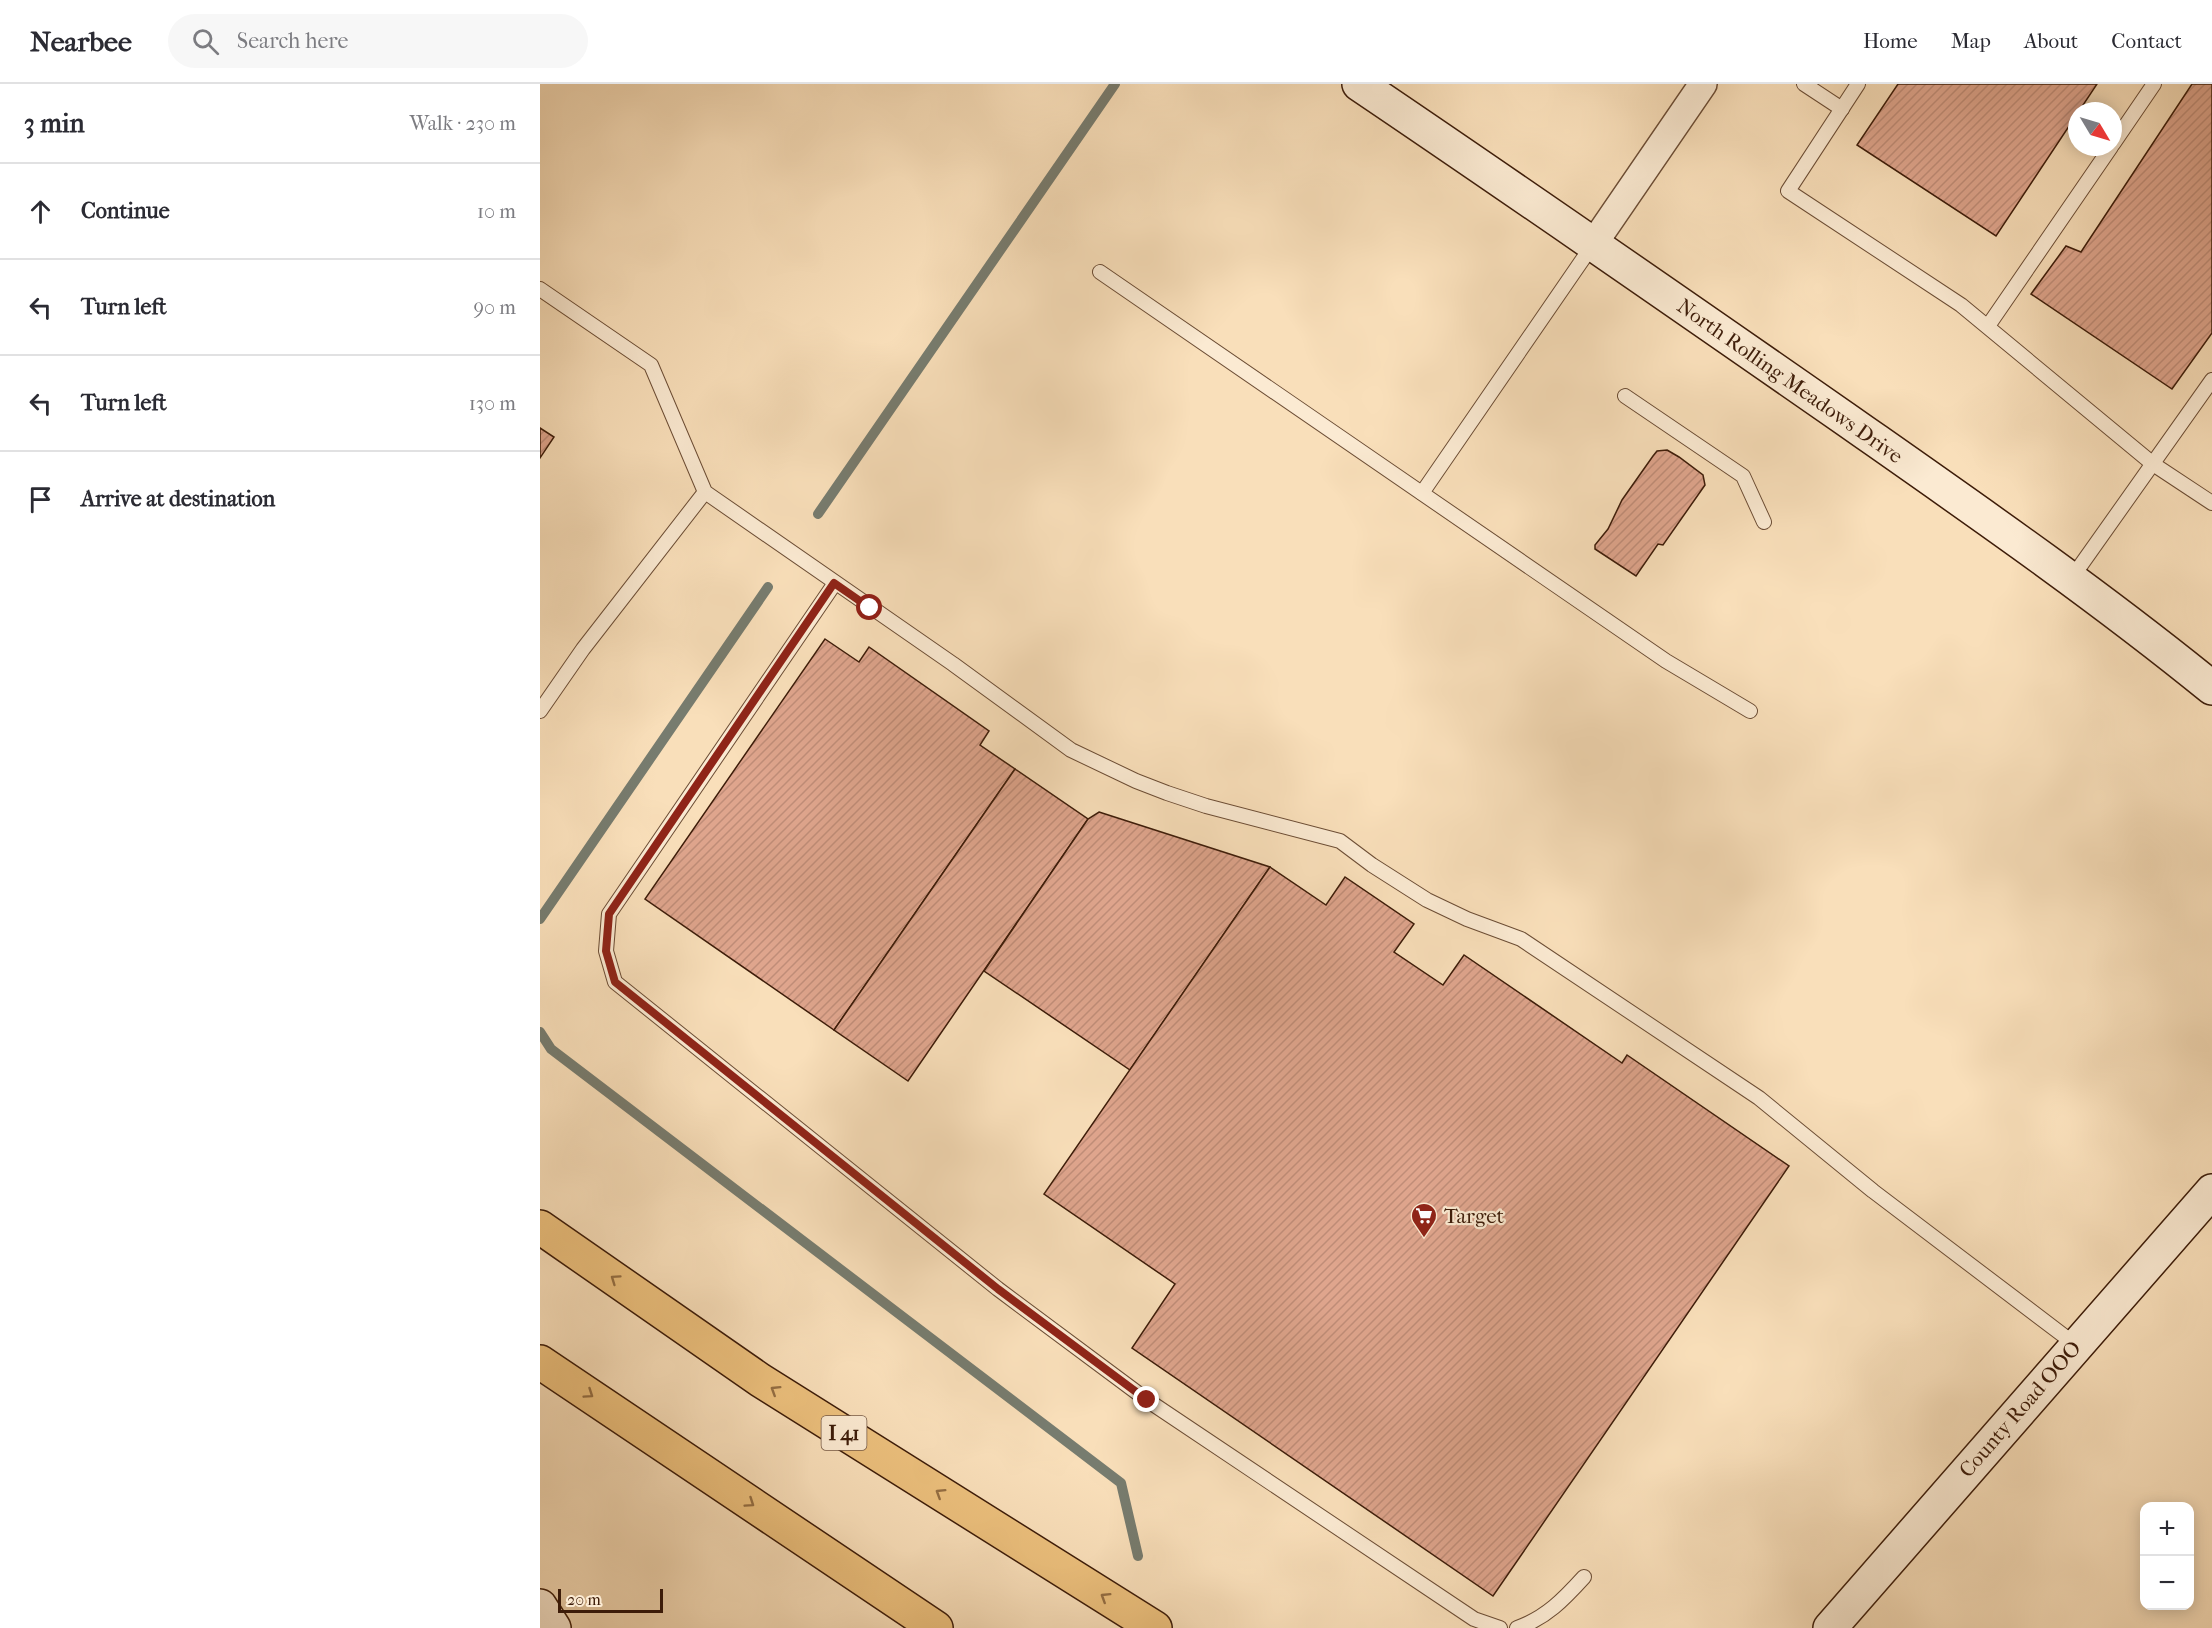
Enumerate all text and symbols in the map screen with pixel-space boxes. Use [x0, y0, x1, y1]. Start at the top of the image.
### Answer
search box [168, 14, 588, 68]
text: Nearbee [30, 25, 132, 58]
icon: search [189, 25, 222, 58]
text: Search here [237, 28, 348, 54]
text: Home [1863, 29, 1918, 53]
text: Map [1951, 29, 1991, 53]
text: About [2024, 29, 2078, 53]
text: Contact [2111, 29, 2182, 53]
north arrow [2068, 102, 2122, 156]
text: 3 min [24, 108, 85, 139]
text: Walk · 230 m [410, 112, 516, 135]
icon: ahead [24, 195, 57, 228]
text: Continue [81, 198, 170, 224]
text: 10 m [477, 200, 516, 223]
icon: left [24, 291, 57, 324]
text: Turn left [81, 294, 167, 320]
street label: North Rolling Meadows Drive [1673, 294, 1907, 468]
text: 90 m [474, 296, 516, 319]
icon: left [24, 387, 57, 420]
text: Turn left [81, 390, 167, 416]
text: 130 m [469, 392, 516, 415]
icon: arrive [24, 483, 57, 516]
text: Arrive at destination [81, 486, 275, 512]
route start [856, 594, 882, 620]
supermarket icon: Target [1409, 1201, 1439, 1239]
place label: Target [1444, 1204, 1505, 1228]
one-way arrow [610, 1275, 621, 1286]
street label: County Road OOO [1954, 1336, 2086, 1482]
one-way arrow [771, 1385, 781, 1397]
route end [1133, 1386, 1159, 1412]
one-way arrow [582, 1387, 593, 1398]
road number: I 41 [822, 1416, 866, 1450]
one-way arrow [936, 1489, 946, 1501]
one-way arrow [744, 1496, 755, 1507]
map controls [2140, 1502, 2194, 1610]
button: + [2140, 1502, 2194, 1556]
button: − [2140, 1556, 2194, 1610]
scale bar [558, 1586, 663, 1614]
text: 20 m [567, 1590, 601, 1609]
one-way arrow [1101, 1593, 1112, 1604]

